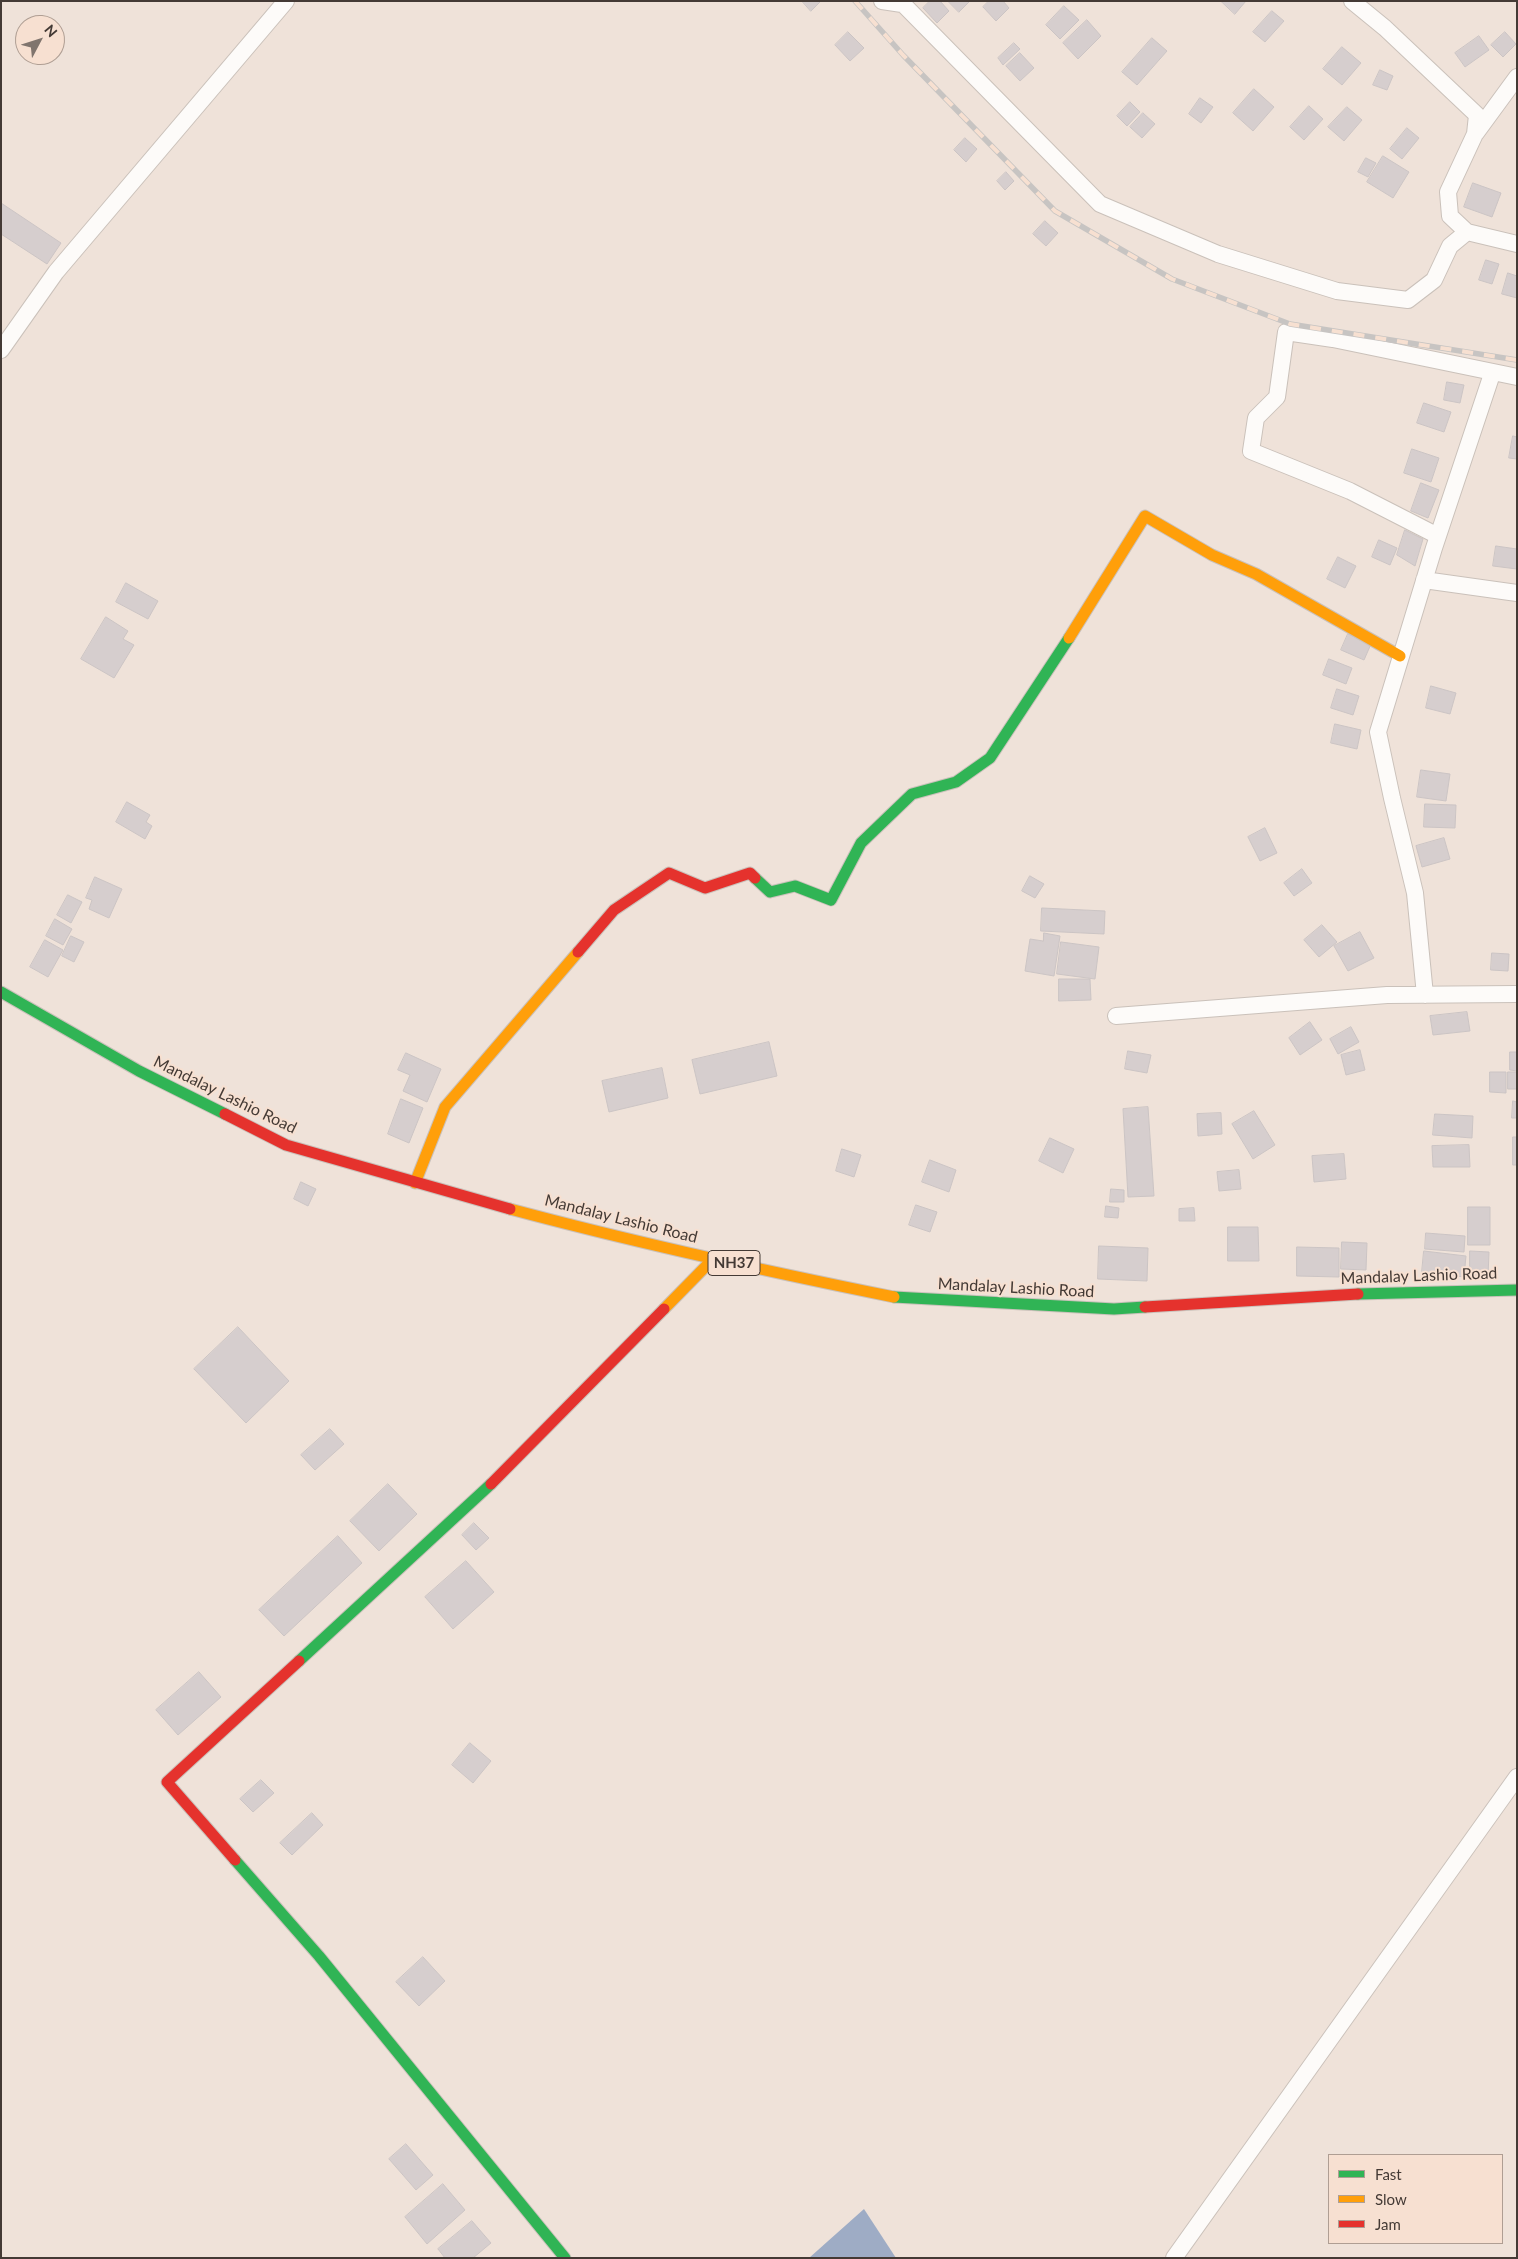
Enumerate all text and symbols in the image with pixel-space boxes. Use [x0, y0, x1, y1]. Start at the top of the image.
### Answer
north arrow [15, 15, 65, 65]
text: N [41, 21, 61, 40]
street label: Mandalay Lashio Road [150, 1052, 300, 1138]
street label: Mandalay Lashio Road [543, 1191, 699, 1247]
road number: NH37 [708, 1250, 760, 1276]
street label: Mandalay Lashio Road [1340, 1264, 1498, 1288]
street label: Mandalay Lashio Road [937, 1274, 1095, 1302]
legend [1328, 2154, 1503, 2244]
text: Fast [1375, 2165, 1402, 2183]
text: Slow [1375, 2190, 1407, 2208]
text: Jam [1375, 2215, 1401, 2233]

